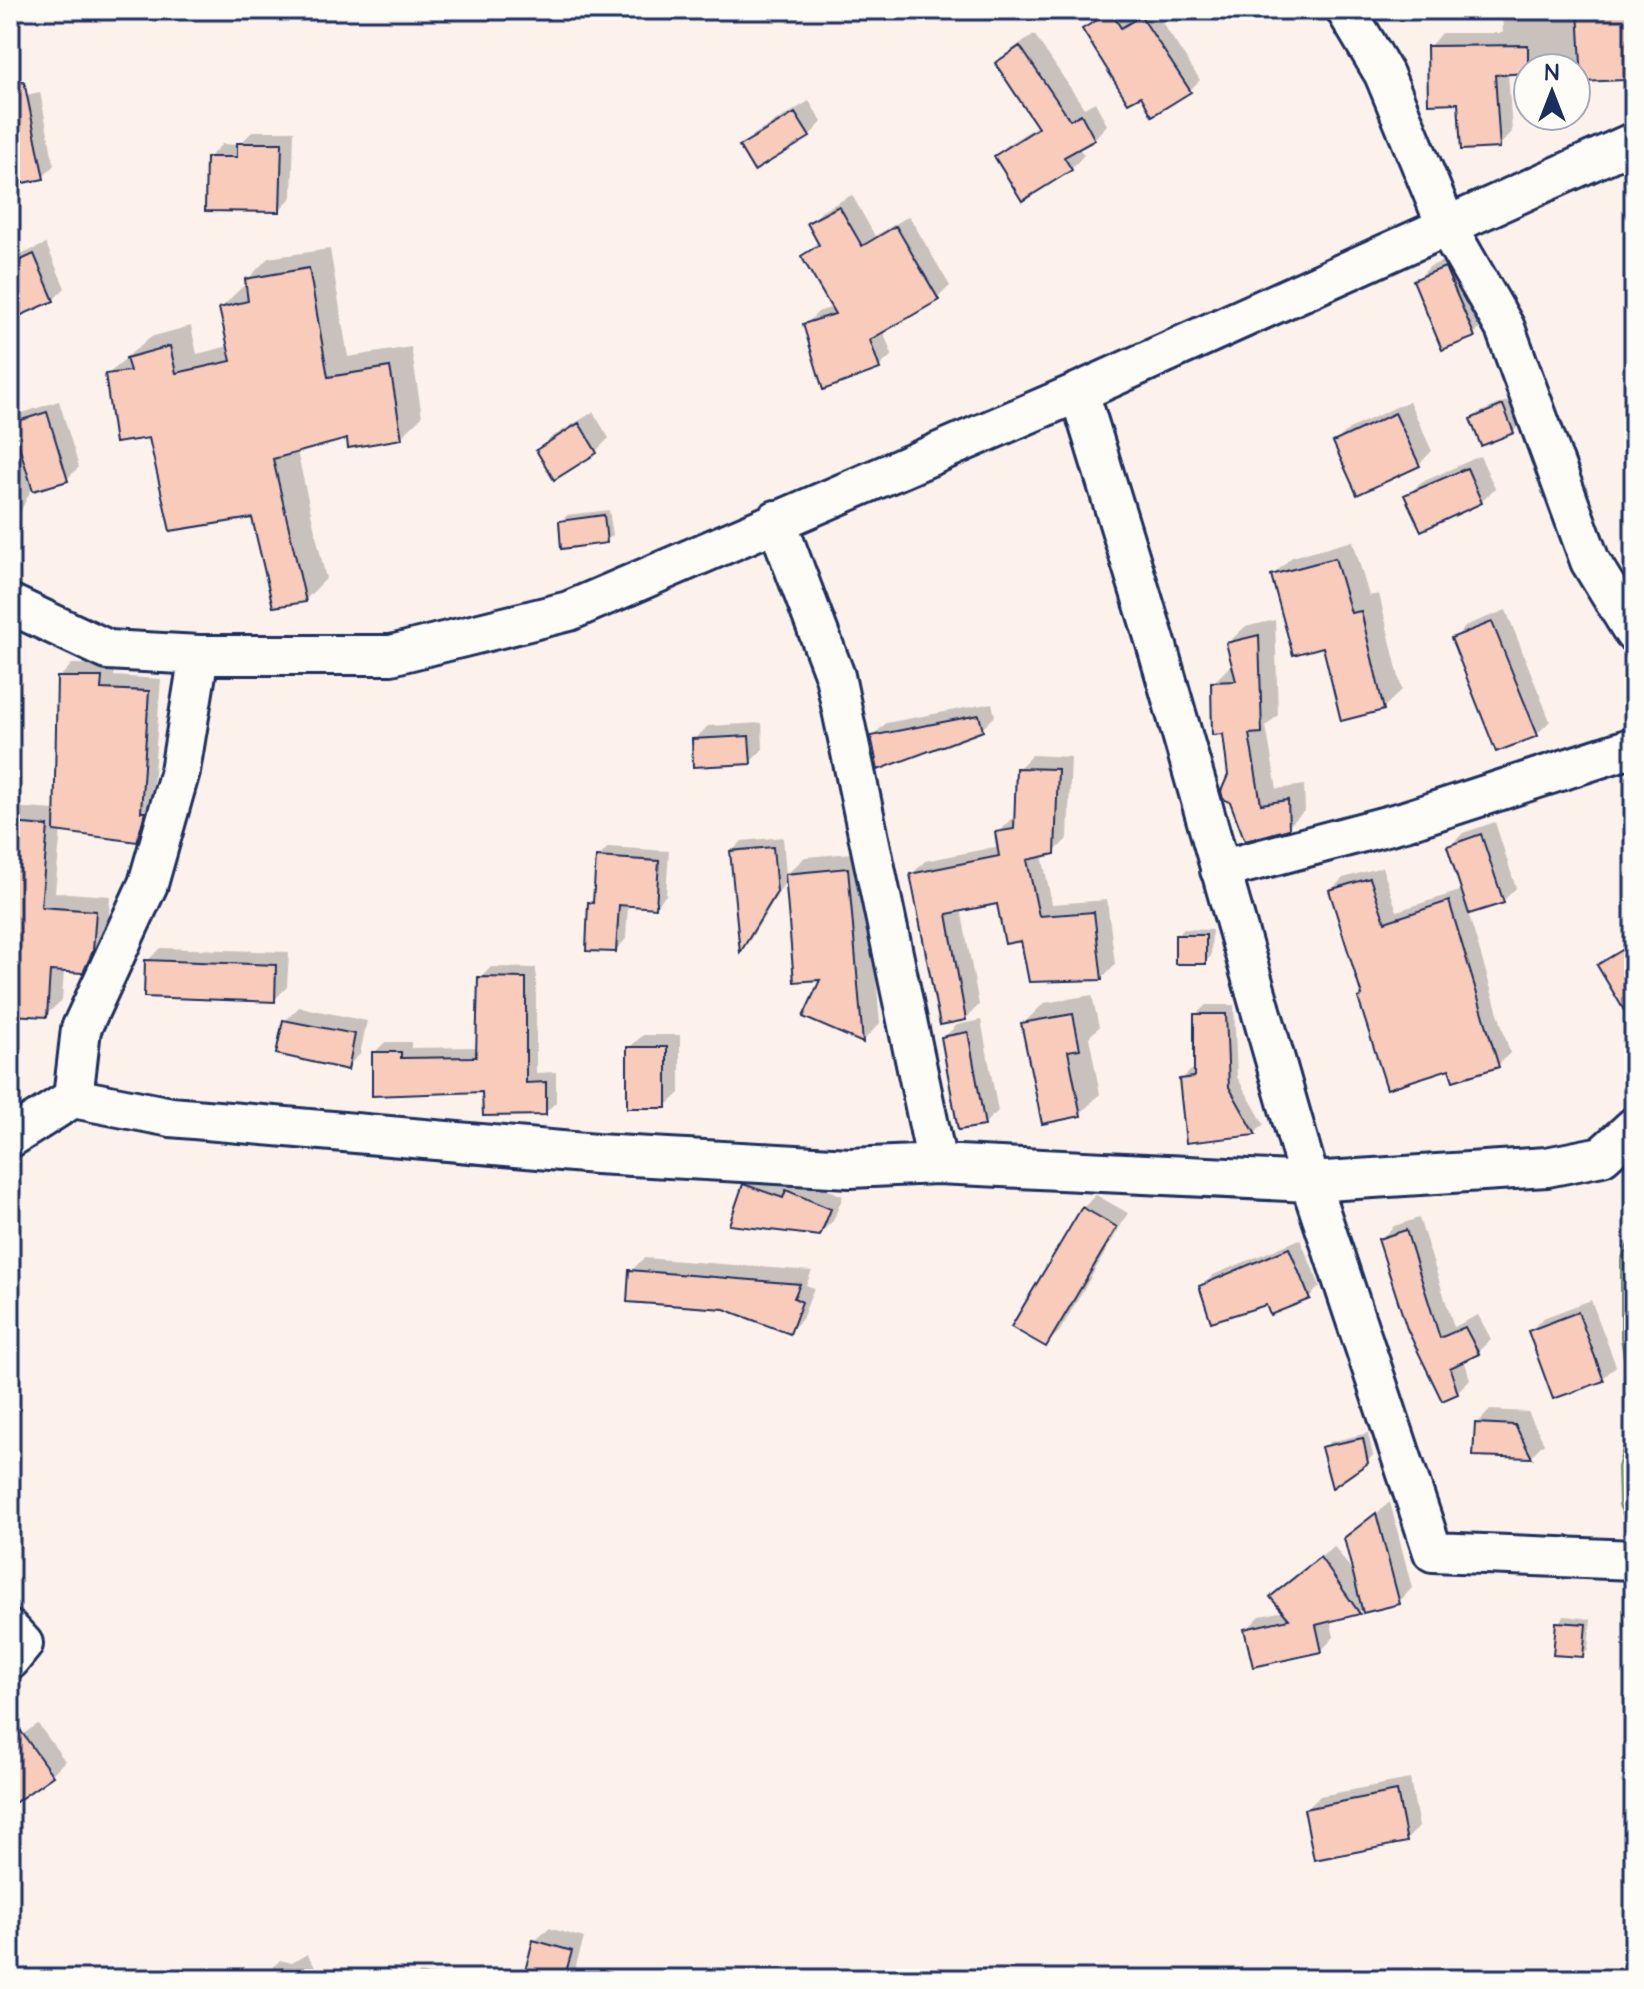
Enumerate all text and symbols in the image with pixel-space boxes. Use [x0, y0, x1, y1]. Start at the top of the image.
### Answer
north arrow [1512, 52, 1592, 132]
text: N [1545, 58, 1559, 89]

